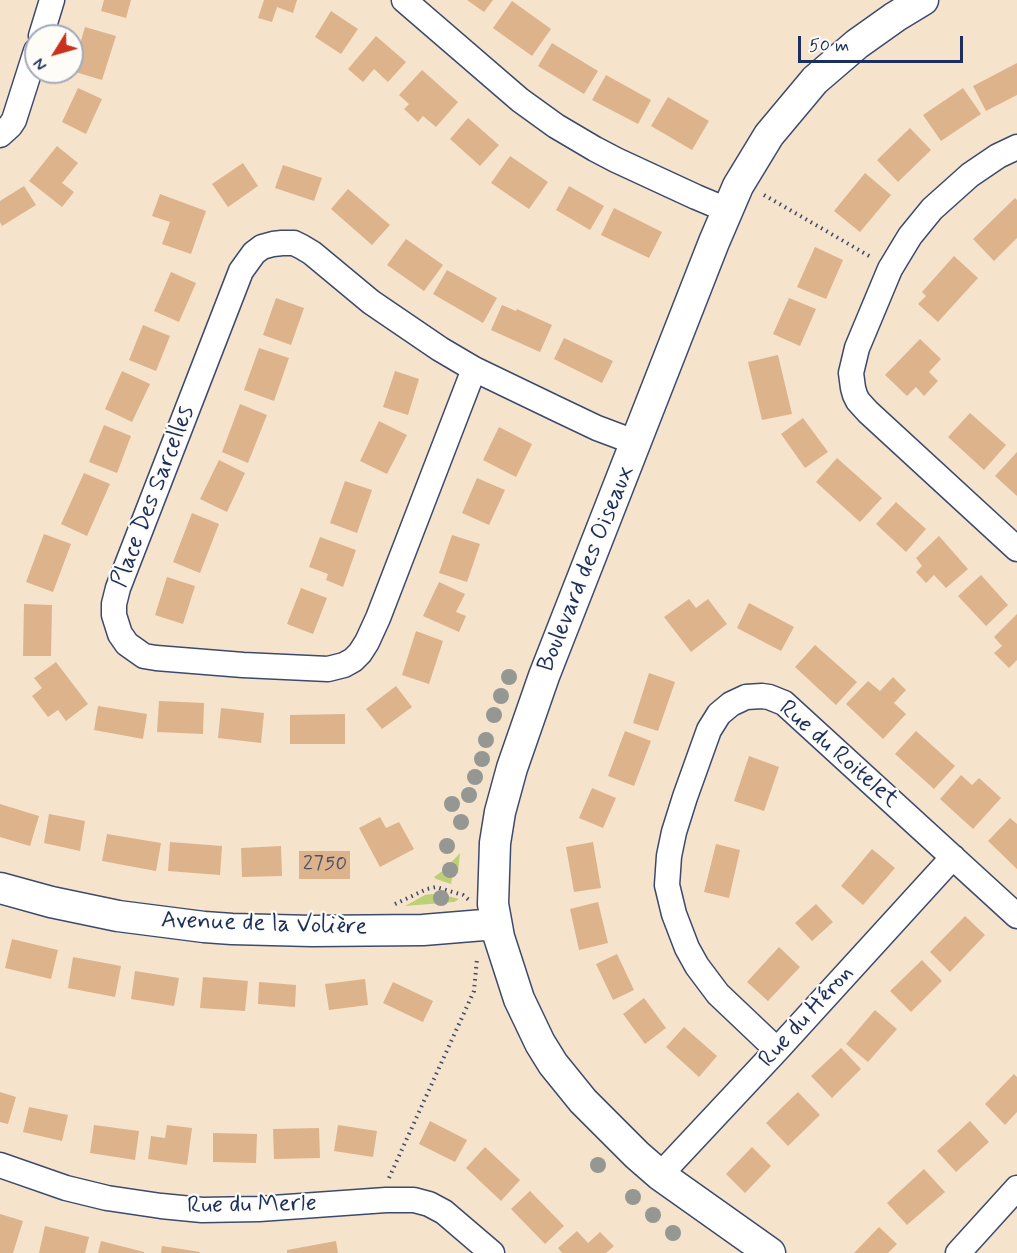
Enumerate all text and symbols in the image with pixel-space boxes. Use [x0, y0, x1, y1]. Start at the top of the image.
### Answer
north arrow [24, 24, 84, 84]
scale bar [801, 24, 966, 62]
text: 50 m [809, 34, 849, 58]
text: N [29, 53, 52, 75]
street label: Place Des Sarcelles [106, 402, 202, 592]
street label: Boulevard des Oiseaux [532, 462, 642, 676]
street label: Rue du Roitelet [772, 695, 904, 815]
house number: 2750 [303, 852, 347, 878]
street label: Avenue de la Volière [160, 907, 368, 943]
street label: Rue du Héron [753, 960, 861, 1074]
street label: Rue du Merle [187, 1190, 317, 1222]

